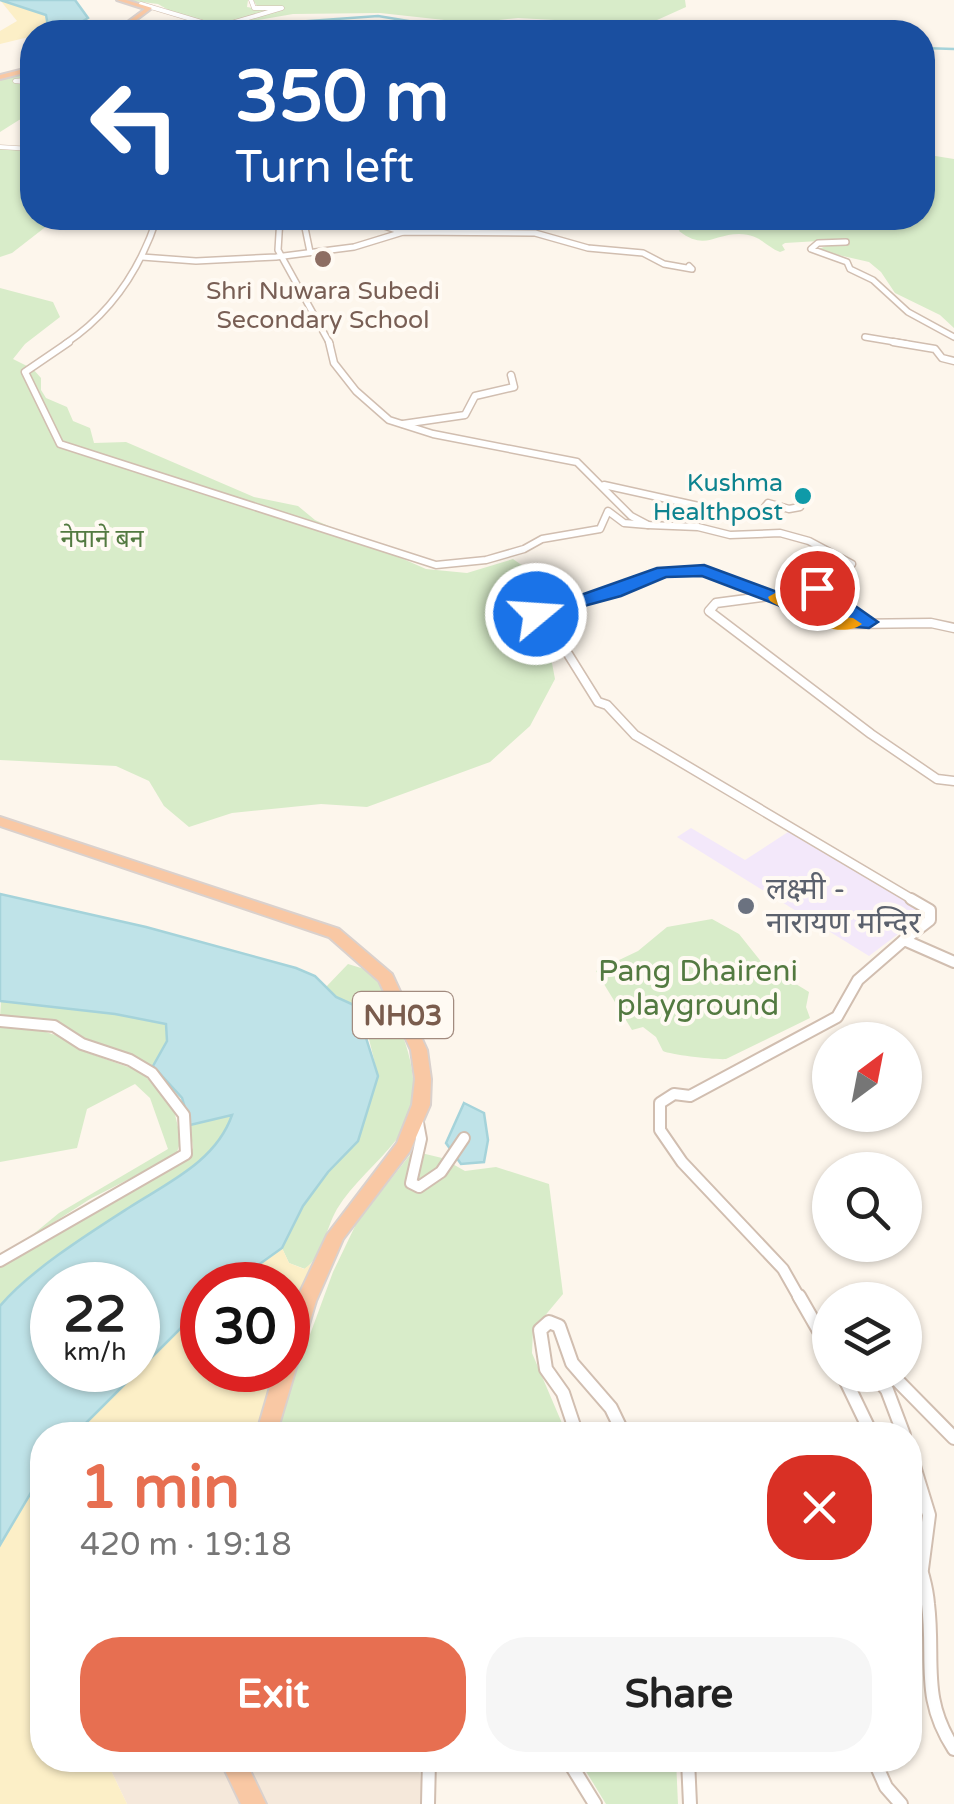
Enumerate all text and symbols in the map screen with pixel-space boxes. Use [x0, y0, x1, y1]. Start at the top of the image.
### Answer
text: 350 m [235, 56, 449, 140]
icon: left [70, 60, 200, 190]
text: Turn left [235, 141, 414, 195]
marker: Shri Nuwara Subedi Secondary School [312, 248, 334, 270]
place label: Shri Nuwara Subedi Secondary School [206, 276, 440, 335]
place label: Kushma Healthpost [653, 468, 783, 527]
marker: Kushma Healthpost [792, 485, 814, 507]
park label: नेपाने बन [60, 523, 145, 554]
pin [775, 546, 860, 631]
icon: arrive [790, 561, 845, 616]
position arrow [484, 562, 588, 666]
place label: लक्ष्मी - नारायण मन्दिर [766, 871, 921, 942]
marker: लक्ष्मी - नारायण मन्दिर [735, 895, 757, 917]
park label: Pang Dhaireni playground [598, 953, 798, 1024]
road number: NH03 [353, 992, 453, 1038]
north arrow [812, 1022, 922, 1132]
map controls [812, 1022, 922, 1392]
button: search [812, 1152, 922, 1262]
speed limit sign: 30 [180, 1262, 310, 1392]
button: layers [812, 1282, 922, 1392]
text: 22 [64, 1285, 126, 1345]
text: km/h [64, 1337, 126, 1367]
text: 1 min [80, 1452, 240, 1524]
button: close [767, 1455, 872, 1560]
text: 420 m · 19:18 [80, 1526, 292, 1564]
button: Exit [80, 1637, 466, 1752]
button: Share [486, 1637, 872, 1752]

